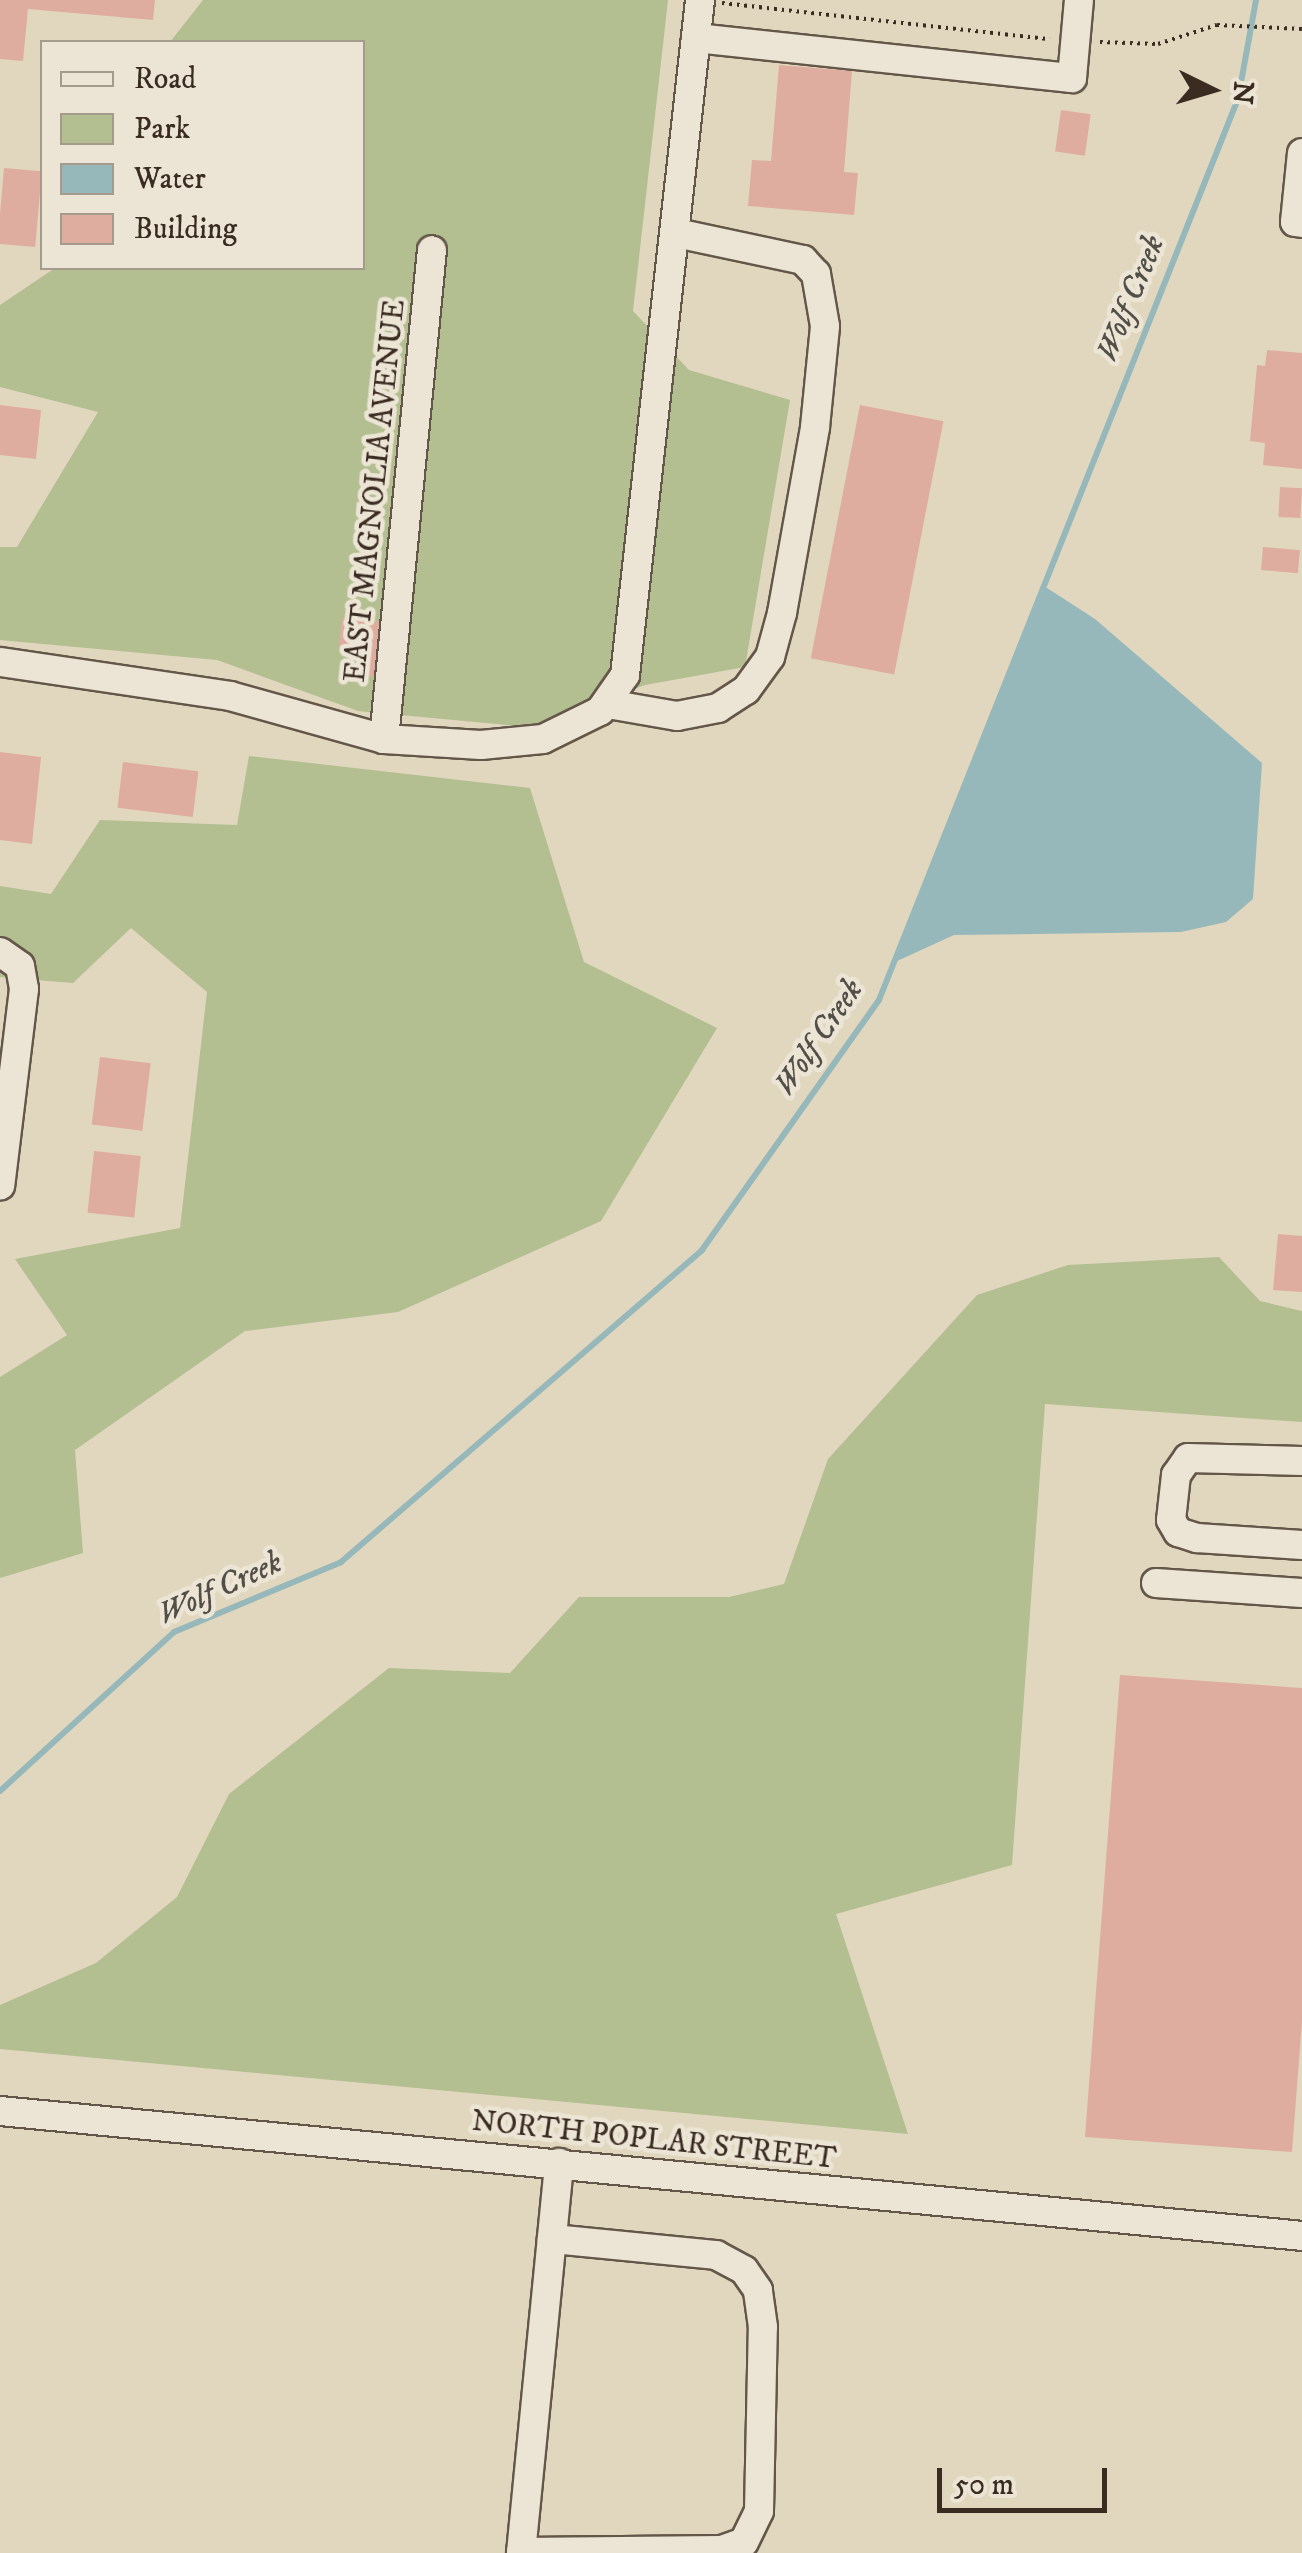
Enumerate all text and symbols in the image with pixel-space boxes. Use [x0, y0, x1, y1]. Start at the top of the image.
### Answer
legend [40, 40, 365, 270]
north arrow [1162, 40, 1262, 140]
text: Road [134, 61, 196, 98]
text: N [1224, 80, 1261, 106]
text: Park [134, 111, 190, 148]
text: Water [134, 161, 206, 198]
text: Building [134, 211, 237, 248]
water label: Wolf Creek [1088, 230, 1174, 368]
street label: EAST MAGNOLIA AVENUE [338, 298, 414, 684]
water label: Wolf Creek [766, 972, 872, 1104]
water label: Wolf Creek [152, 1544, 288, 1634]
street label: NORTH POPLAR STREET [470, 2104, 838, 2178]
scale bar [942, 2448, 1112, 2510]
text: 50 m [954, 2467, 1014, 2504]

